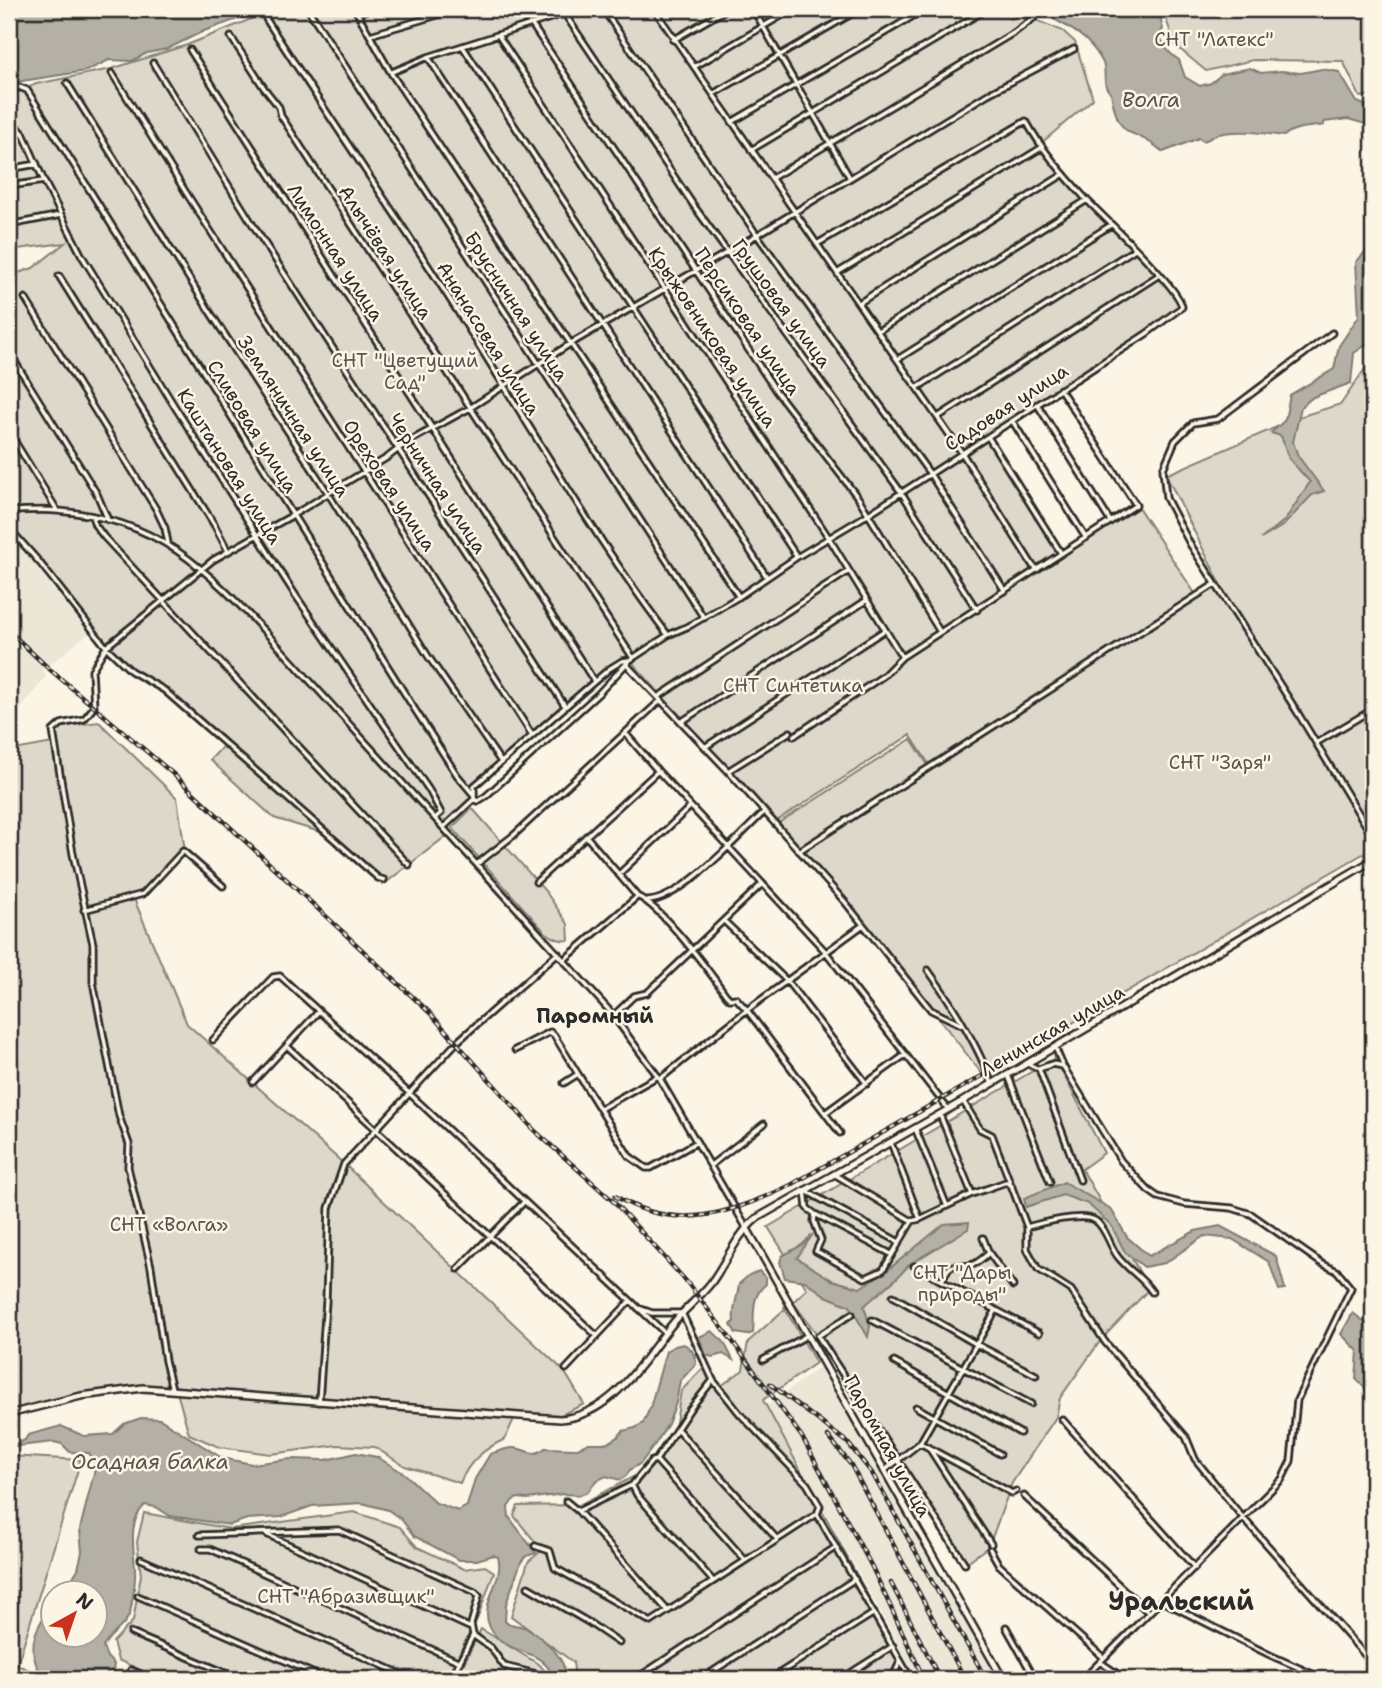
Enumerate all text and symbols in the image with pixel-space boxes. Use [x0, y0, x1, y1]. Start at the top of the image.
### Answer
park label: СНТ "Латекс" [1154, 27, 1274, 52]
water label: Волга [1122, 86, 1180, 114]
street label: Лимонная улица [282, 179, 390, 326]
street label: Алычёвая улица [333, 181, 438, 324]
street label: Брусничная улица [459, 227, 574, 386]
street label: Грушовая улица [726, 234, 837, 373]
street label: Крыжовниковая улица [643, 242, 783, 433]
street label: Персиковая улица [689, 243, 806, 400]
street label: Ананасовая улица [431, 257, 546, 420]
street label: Земляничная улица [232, 331, 355, 502]
park label: СНТ "Цветущий Сад" [332, 348, 478, 395]
street label: Сливовая улица [202, 355, 304, 498]
street label: Садовая улица [940, 358, 1073, 457]
street label: Каштановая улица [171, 384, 288, 549]
street label: Черничная улица [383, 408, 493, 559]
street label: Ореховая улица [338, 415, 442, 556]
park label: СНТ Синтетика [723, 673, 863, 698]
park label: СНТ "Заря" [1169, 750, 1271, 775]
street label: Ленинская улица [975, 979, 1129, 1082]
district label: Паромный [536, 1002, 654, 1030]
park label: СНТ «Волга» [110, 1212, 228, 1237]
park label: СНТ "Дары природы" [912, 1260, 1012, 1307]
street label: Паромная улица [838, 1371, 937, 1522]
water label: Осадная балка [71, 1448, 229, 1476]
north arrow [38, 1580, 108, 1650]
district label: Уральский [1108, 1583, 1254, 1618]
park label: СНТ "Абразивщик" [257, 1584, 435, 1609]
text: N [71, 1587, 98, 1616]

